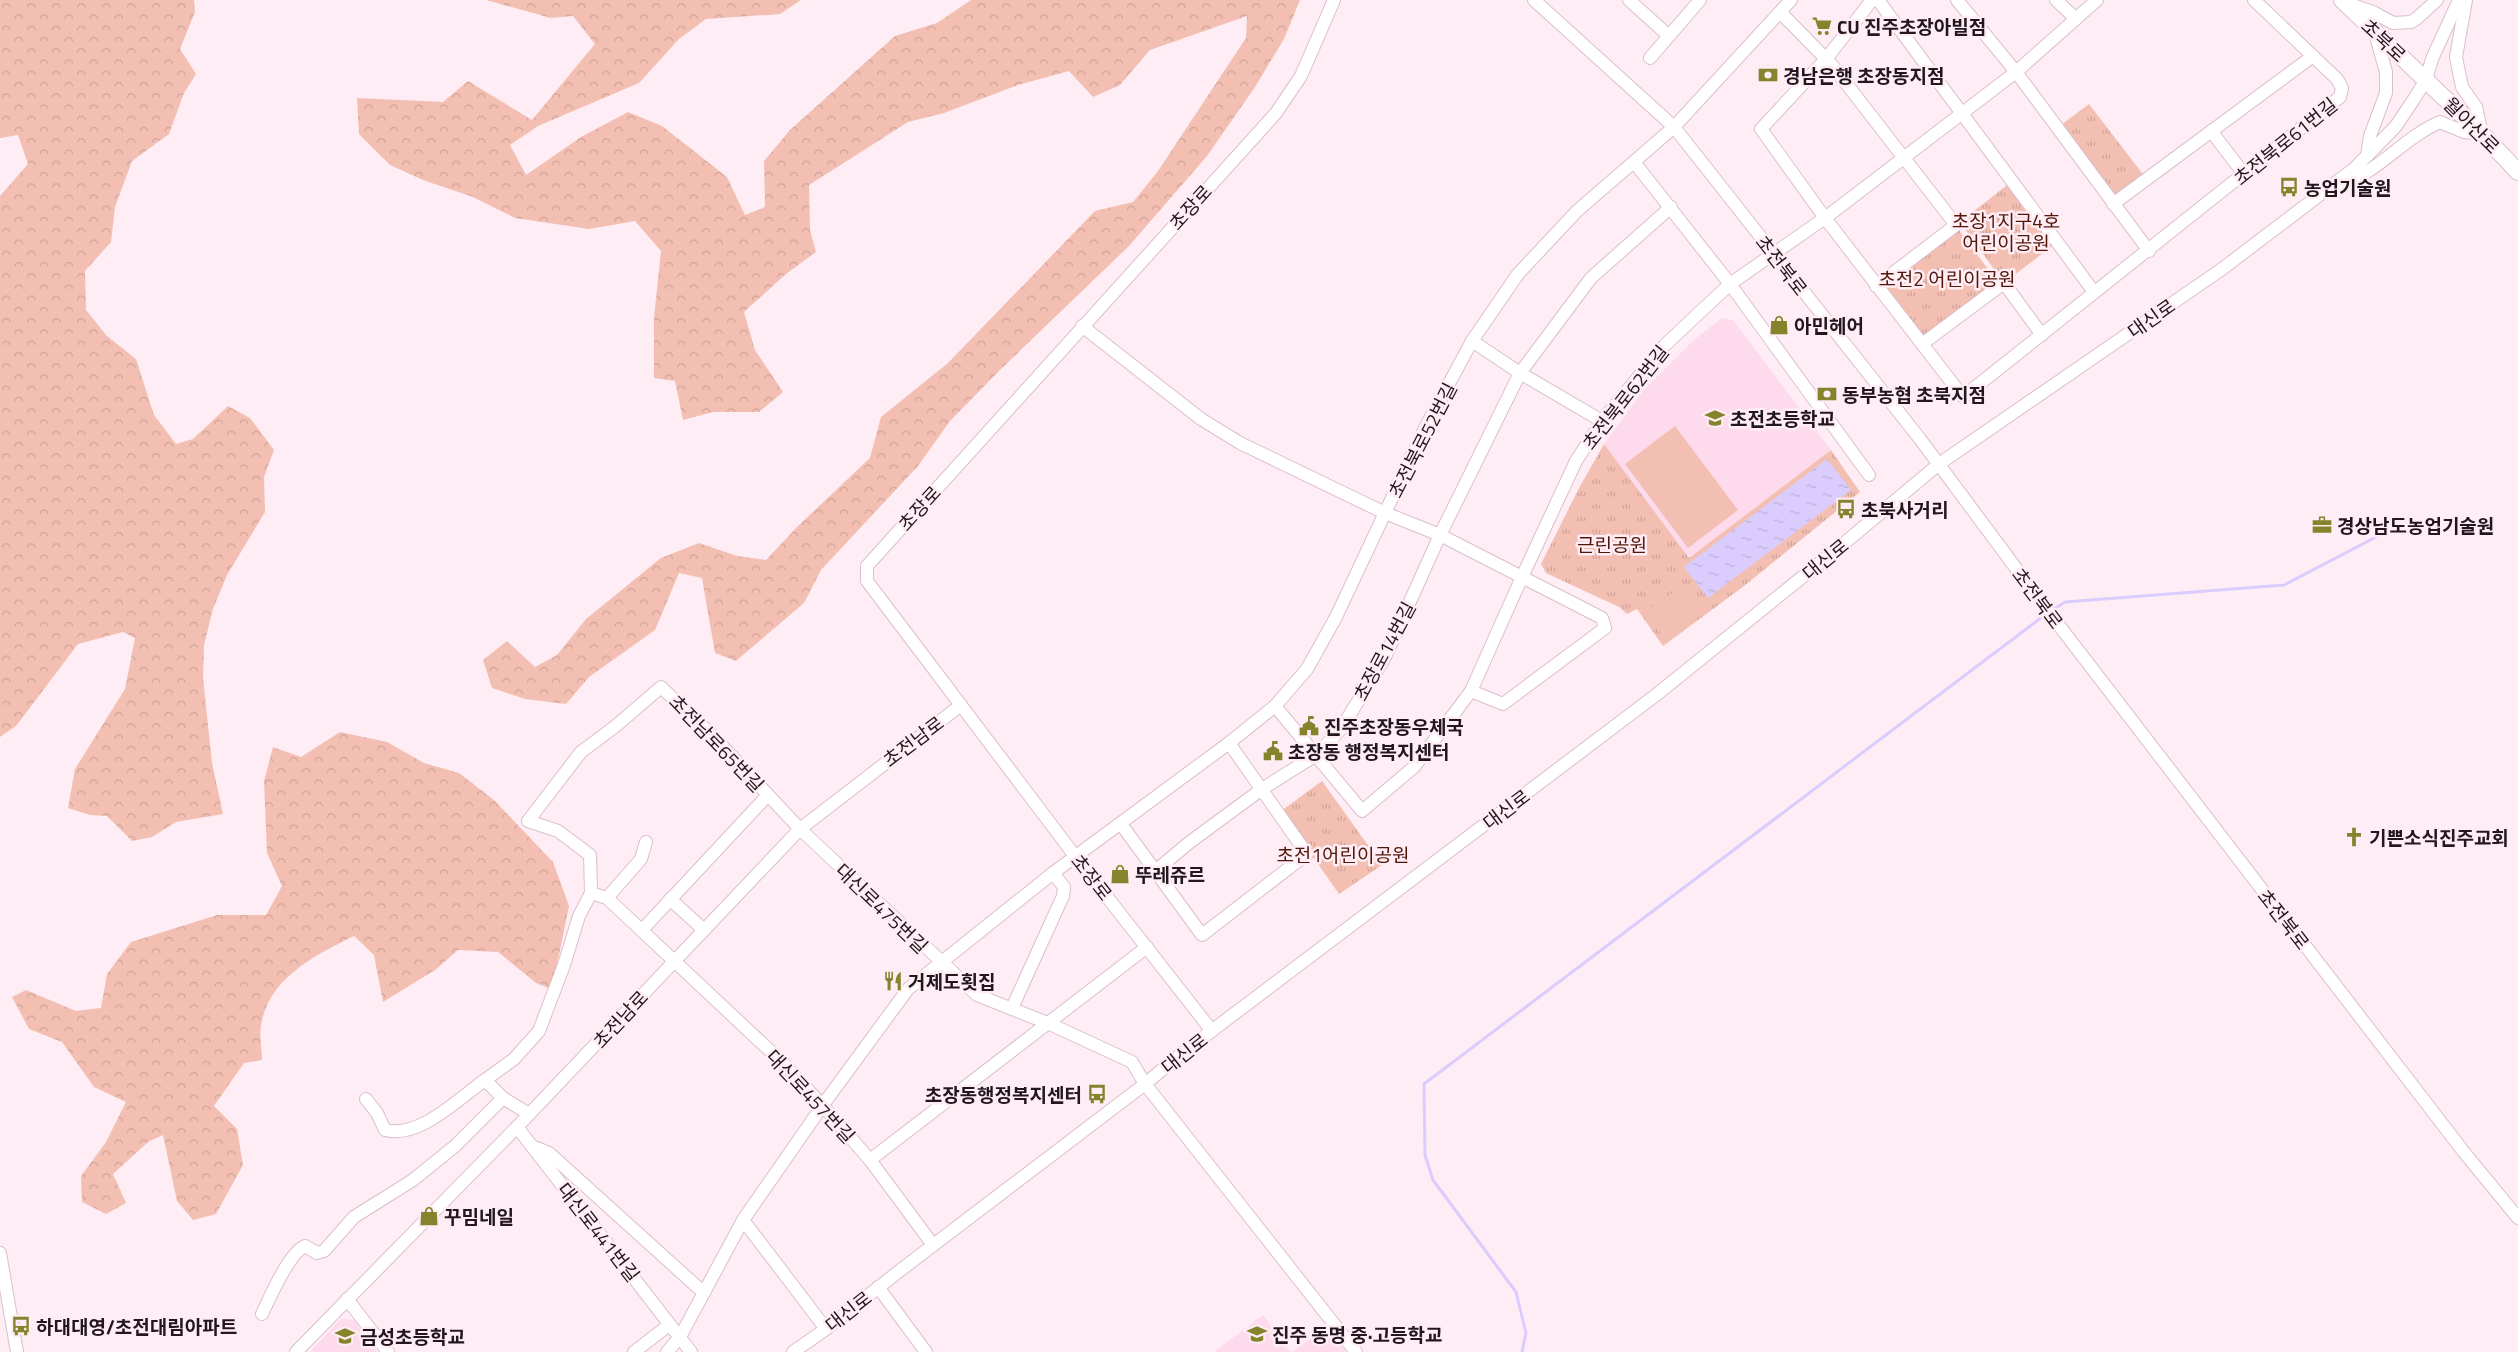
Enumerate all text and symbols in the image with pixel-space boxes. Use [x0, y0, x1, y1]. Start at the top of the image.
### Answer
place label: CU 진주초장아빌점 [1837, 12, 1986, 41]
street label: 초북로 [2355, 12, 2413, 68]
supermarket icon: CU 진주초장아빌점 [1811, 15, 1833, 37]
place label: 경남은행 초장동지점 [1783, 61, 1945, 90]
bank icon: 경남은행 초장동지점 [1757, 64, 1779, 86]
street label: 초전북로61번길 [2227, 90, 2343, 192]
street label: 월아산로 [2437, 90, 2507, 160]
place label: 농업기술원 [2304, 173, 2391, 202]
bus stop icon: 농업기술원 [2278, 176, 2300, 198]
street label: 초장로 [1162, 178, 1218, 236]
park label: 초장1지구4호 어린이공원 [1952, 206, 2060, 257]
street label: 초전북로 [1749, 229, 1815, 301]
park label: 초전2 어린이공원 [1878, 264, 2016, 293]
street label: 대신로 [2121, 291, 2181, 345]
place label: 아민헤어 [1794, 311, 1864, 340]
shop icon: 아민헤어 [1768, 314, 1790, 336]
street label: 초전북로62번길 [1575, 338, 1675, 456]
street label: 초전북로52번길 [1380, 377, 1464, 503]
place label: 동부농협 초북지점 [1842, 380, 1986, 409]
bank icon: 동부농협 초북지점 [1816, 383, 1838, 405]
place label: 초전초등학교 [1730, 404, 1835, 433]
school or university icon: 초전초등학교 [1704, 407, 1726, 429]
street label: 초장로 [891, 479, 947, 537]
place label: 초북사거리 [1861, 495, 1948, 524]
bus stop icon: 초북사거리 [1835, 498, 1857, 520]
place label: 경상남도농업기술원 [2337, 511, 2494, 540]
office icon: 경상남도농업기술원 [2311, 514, 2333, 536]
park label: 근린공원 [1577, 530, 1647, 559]
street label: 대신로 [1795, 531, 1855, 587]
street label: 초전북로 [2005, 561, 2071, 635]
street label: 초장로14번길 [1346, 596, 1422, 706]
street label: 초전남로65번길 [663, 688, 771, 798]
street label: 초전남로 [876, 708, 950, 774]
place label: 진주초장동우체국 [1324, 712, 1464, 741]
public building icon: 진주초장동우체국 [1298, 715, 1320, 737]
place label: 초장동 행정복지센터 [1288, 737, 1450, 766]
public building icon: 초장동 행정복지센터 [1262, 740, 1284, 762]
street label: 대신로 [1476, 782, 1536, 836]
place label: 기쁜소식진주교회 [2369, 823, 2509, 852]
church icon: 기쁜소식진주교회 [2343, 826, 2365, 848]
park label: 초전1어린이공원 [1276, 840, 1410, 869]
street label: 초장로 [1064, 847, 1120, 907]
street label: 대신로475번길 [829, 856, 935, 960]
place label: 뚜레쥬르 [1135, 860, 1205, 889]
shop icon: 뚜레쥬르 [1109, 863, 1131, 885]
street label: 초전북로 [2251, 883, 2317, 955]
place label: 거제도횟집 [908, 967, 995, 996]
restaurant icon: 거제도횟집 [882, 970, 904, 992]
street label: 초전남로 [586, 984, 654, 1054]
street label: 대신로 [1154, 1025, 1214, 1081]
street label: 대신로457번길 [760, 1042, 862, 1150]
place label: 초장동행정복지센터 [925, 1080, 1082, 1109]
bus stop icon: 초장동행정복지센터 [1086, 1083, 1108, 1105]
street label: 대신로441번길 [551, 1176, 647, 1288]
place label: 꾸밈네일 [444, 1202, 514, 1231]
shop icon: 꾸밈네일 [418, 1205, 440, 1227]
street label: 대신로 [818, 1283, 878, 1339]
place label: 하대대영/초전대림아파트 [36, 1312, 237, 1341]
bus stop icon: 하대대영/초전대림아파트 [10, 1315, 32, 1337]
place label: 진주 동명 중·고등학교 [1272, 1320, 1443, 1349]
place label: 금성초등학교 [360, 1322, 465, 1351]
school or university icon: 진주 동명 중·고등학교 [1246, 1323, 1268, 1345]
school or university icon: 금성초등학교 [334, 1325, 356, 1347]

